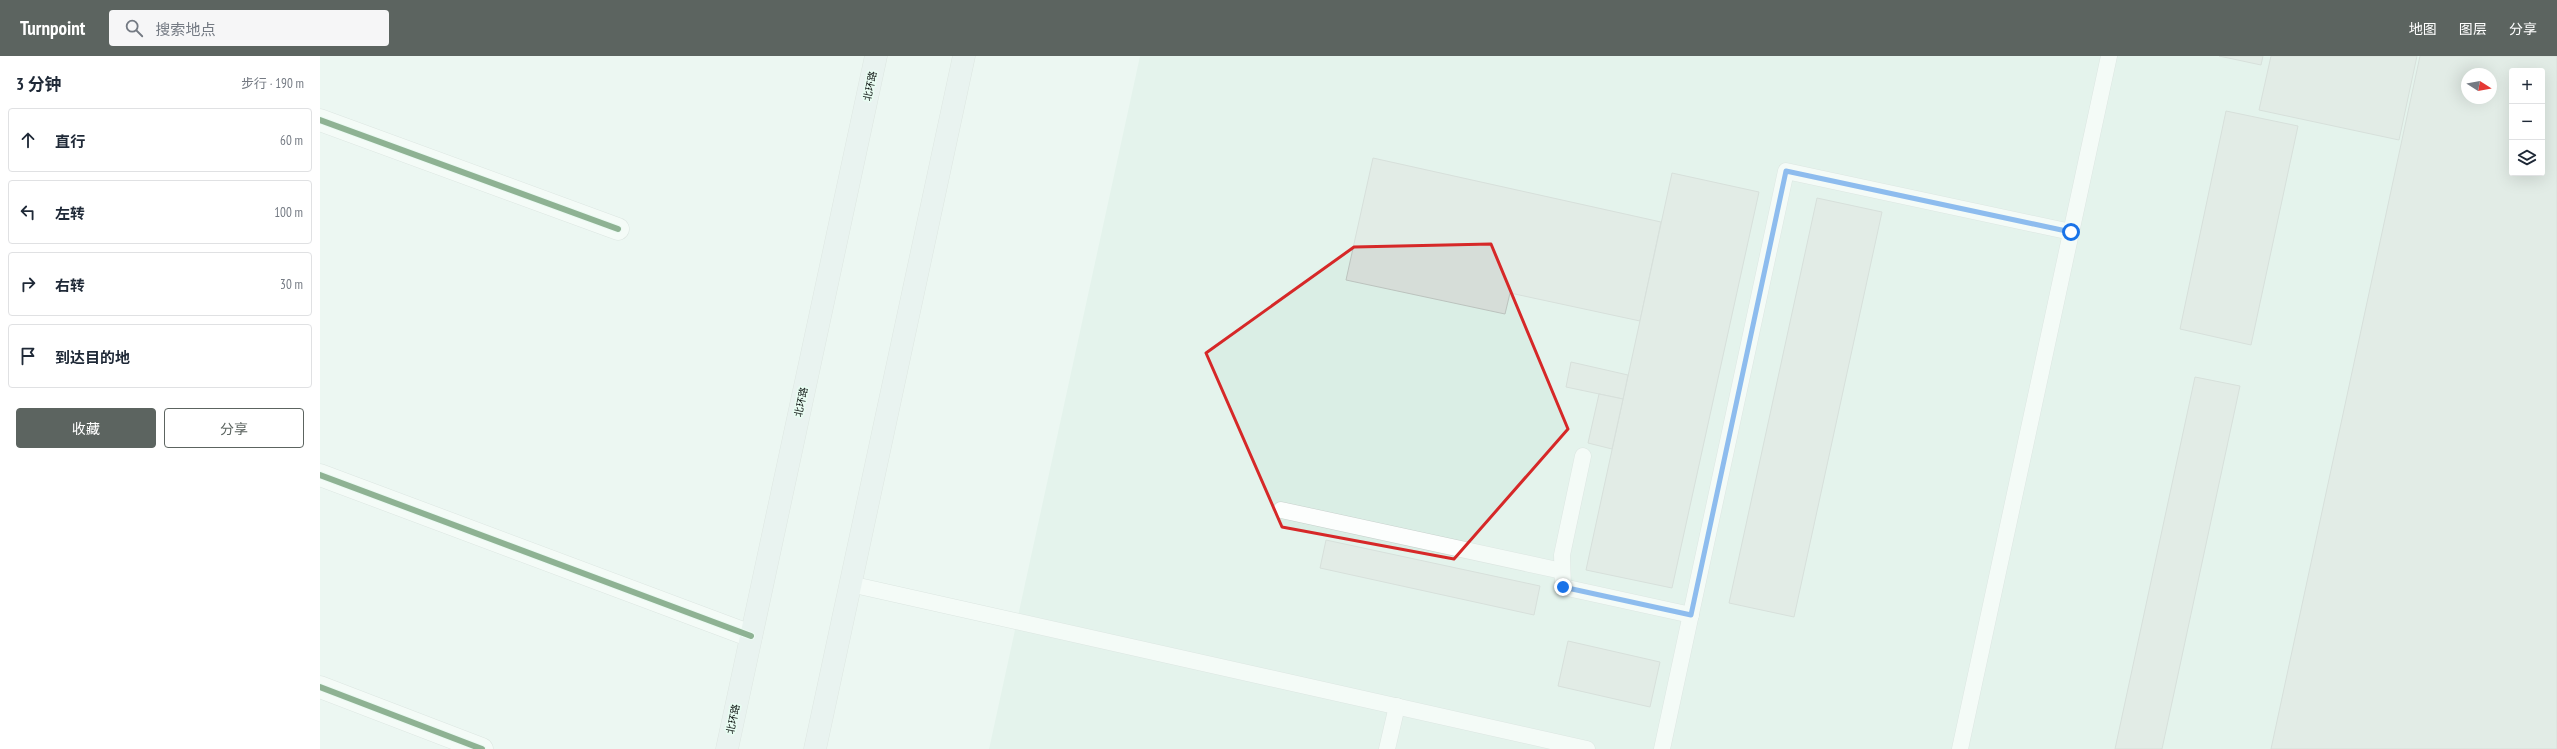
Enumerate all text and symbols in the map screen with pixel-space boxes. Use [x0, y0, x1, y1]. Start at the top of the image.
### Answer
search box [109, 10, 389, 46]
text: Turnpoint [20, 16, 85, 40]
icon: search [123, 17, 145, 39]
text: 搜索地点 [155, 20, 215, 39]
text: 地图 [2409, 20, 2437, 38]
text: 图层 [2459, 20, 2487, 38]
text: 分享 [2509, 20, 2537, 38]
north arrow [2461, 68, 2497, 104]
map controls [2509, 68, 2545, 176]
button: + [2509, 68, 2545, 104]
street label: 北环路 [861, 70, 879, 102]
text: 3 分钟 [16, 73, 62, 95]
text: 步行 · 190 m [241, 75, 304, 92]
button: − [2509, 104, 2545, 140]
icon: ahead [17, 129, 39, 151]
text: 直行 [55, 132, 85, 151]
text: 60 m [280, 132, 303, 149]
button: layers [2509, 140, 2545, 176]
icon: left [17, 201, 39, 223]
text: 左转 [55, 204, 85, 223]
text: 100 m [274, 204, 303, 221]
route start [2062, 223, 2080, 241]
icon: right [17, 273, 39, 295]
text: 右转 [55, 276, 85, 295]
text: 30 m [280, 276, 303, 293]
icon: arrive [17, 345, 39, 367]
text: 到达目的地 [55, 348, 130, 367]
street label: 北环路 [792, 386, 810, 418]
button: 收藏 [16, 408, 156, 448]
button: 分享 [164, 408, 304, 448]
route end [1554, 578, 1572, 596]
street label: 北环路 [724, 703, 742, 735]

